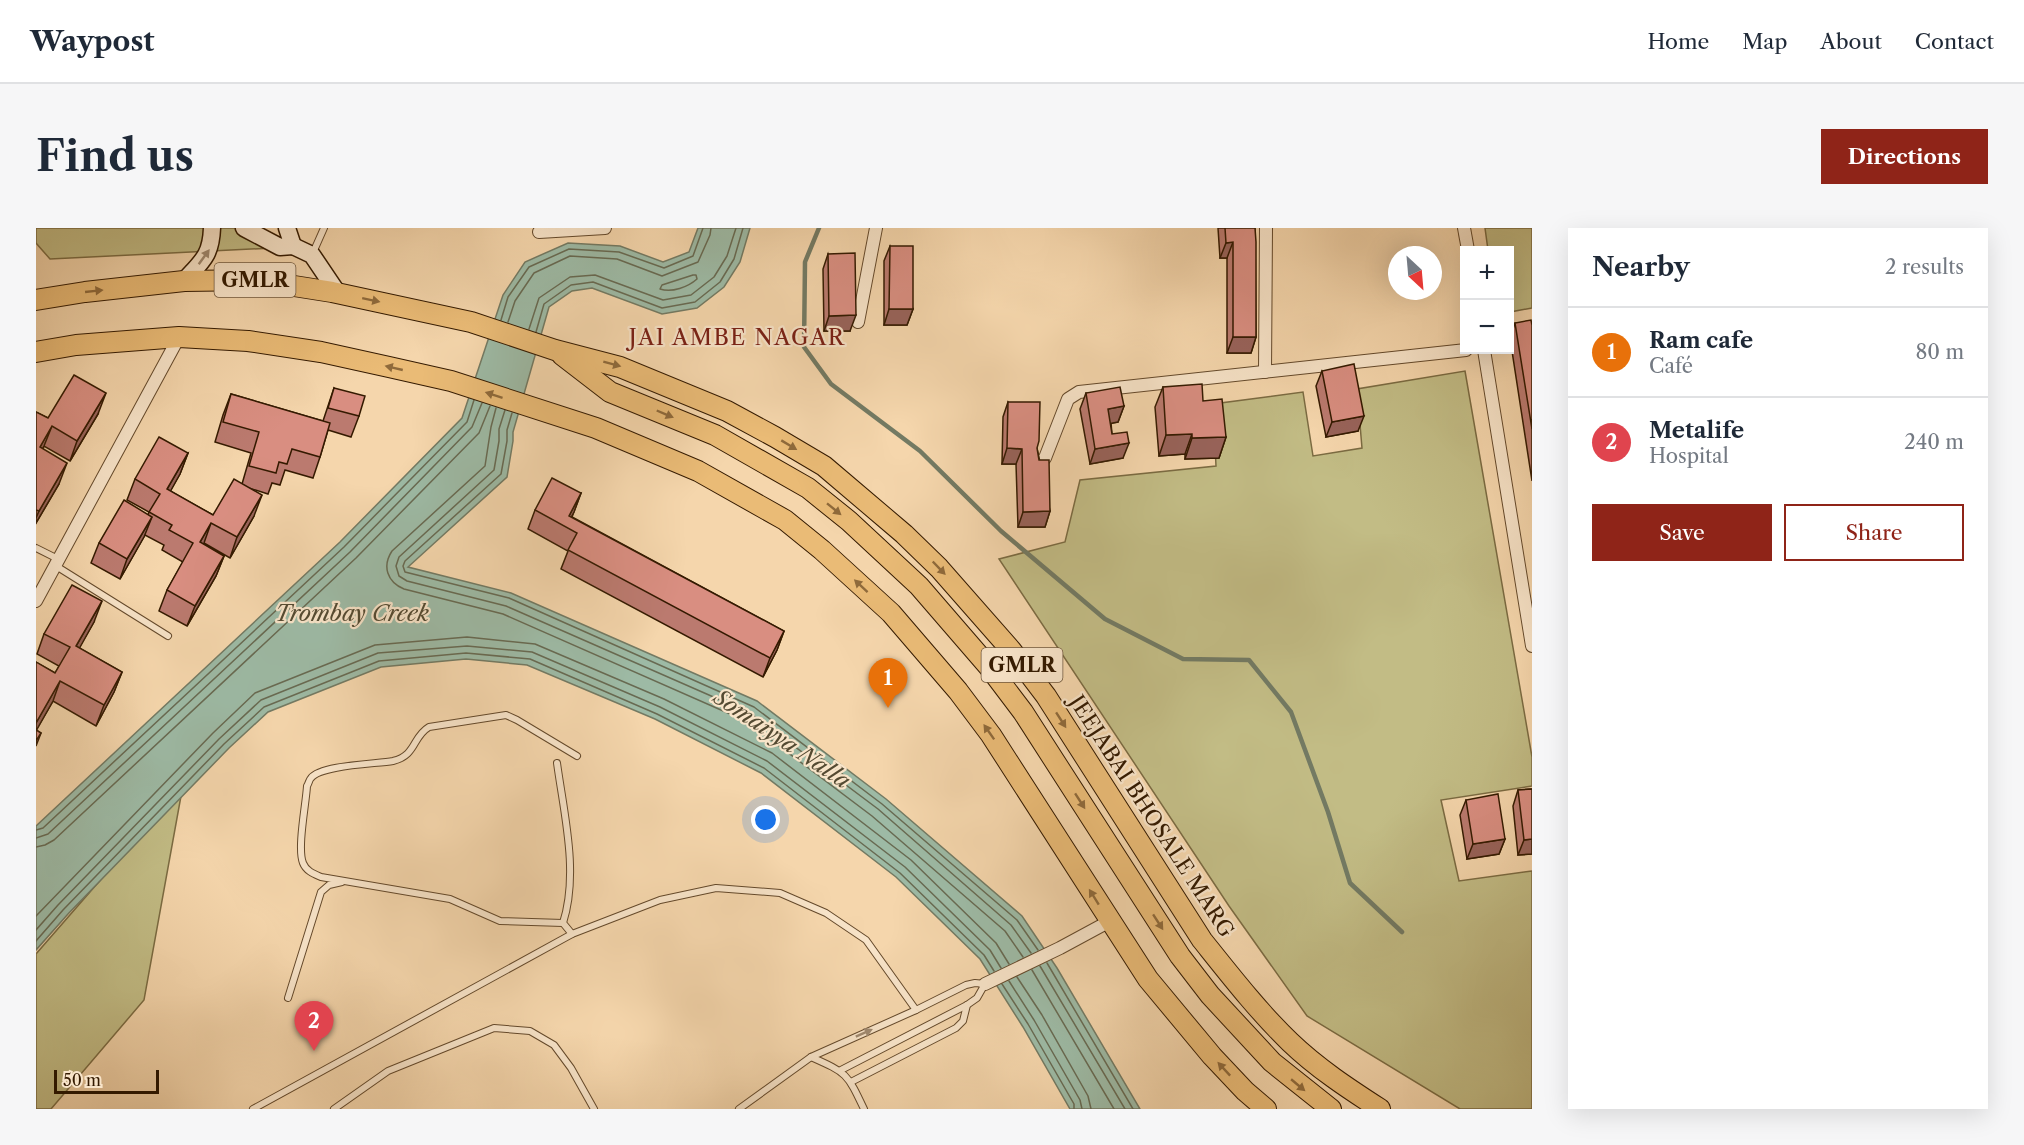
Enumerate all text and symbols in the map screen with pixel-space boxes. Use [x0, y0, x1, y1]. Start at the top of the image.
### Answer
text: Waypost [30, 24, 154, 58]
text: Home [1648, 29, 1709, 54]
text: Map [1742, 29, 1787, 54]
text: About [1820, 29, 1882, 54]
text: Contact [1915, 29, 1994, 54]
button: Directions [1821, 129, 1988, 184]
text: Find us [36, 130, 194, 182]
north arrow [1388, 246, 1442, 300]
map controls [1460, 246, 1514, 354]
button: + [1460, 246, 1514, 300]
one-way arrow [198, 249, 211, 265]
text: Nearby [1592, 251, 1690, 283]
text: 2 results [1885, 255, 1964, 279]
road number: GMLR [214, 263, 296, 297]
one-way arrow [84, 286, 103, 296]
one-way arrow [361, 296, 380, 305]
button: − [1460, 300, 1514, 354]
district label: JAI AMBE NAGAR [626, 324, 845, 351]
text: Ram cafe [1649, 327, 1753, 354]
text: 1 [1607, 340, 1616, 364]
text: 80 m [1916, 340, 1964, 364]
text: Café [1649, 354, 1693, 378]
one-way arrow [603, 360, 621, 370]
one-way arrow [384, 363, 403, 372]
one-way arrow [485, 390, 503, 399]
one-way arrow [656, 409, 674, 419]
text: Metalife [1649, 417, 1744, 444]
text: 2 [1606, 430, 1617, 454]
text: 240 m [1904, 430, 1964, 454]
one-way arrow [781, 439, 797, 450]
text: Hospital [1649, 444, 1729, 468]
one-way arrow [826, 503, 842, 516]
button: Save [1592, 504, 1772, 561]
button: Share [1784, 504, 1964, 561]
one-way arrow [932, 561, 946, 576]
one-way arrow [855, 579, 869, 593]
water label: Trombay Creek [275, 600, 429, 627]
road number: GMLR [982, 648, 1062, 682]
pin: 1 [868, 658, 908, 708]
water label: Somaiyya Nalla [707, 682, 855, 795]
street label: JEEJABAI BHOSALE MARG [1063, 688, 1240, 942]
one-way arrow [1055, 712, 1066, 728]
one-way arrow [983, 725, 995, 741]
one-way arrow [1075, 793, 1086, 809]
your location [751, 805, 780, 834]
one-way arrow [1089, 888, 1100, 905]
one-way arrow [1152, 914, 1163, 930]
pin: 2 [294, 1002, 334, 1051]
one-way arrow [856, 1028, 874, 1038]
one-way arrow [1217, 1061, 1231, 1076]
scale bar [54, 1067, 159, 1094]
text: 50 m [63, 1070, 101, 1090]
one-way arrow [1290, 1078, 1306, 1091]

